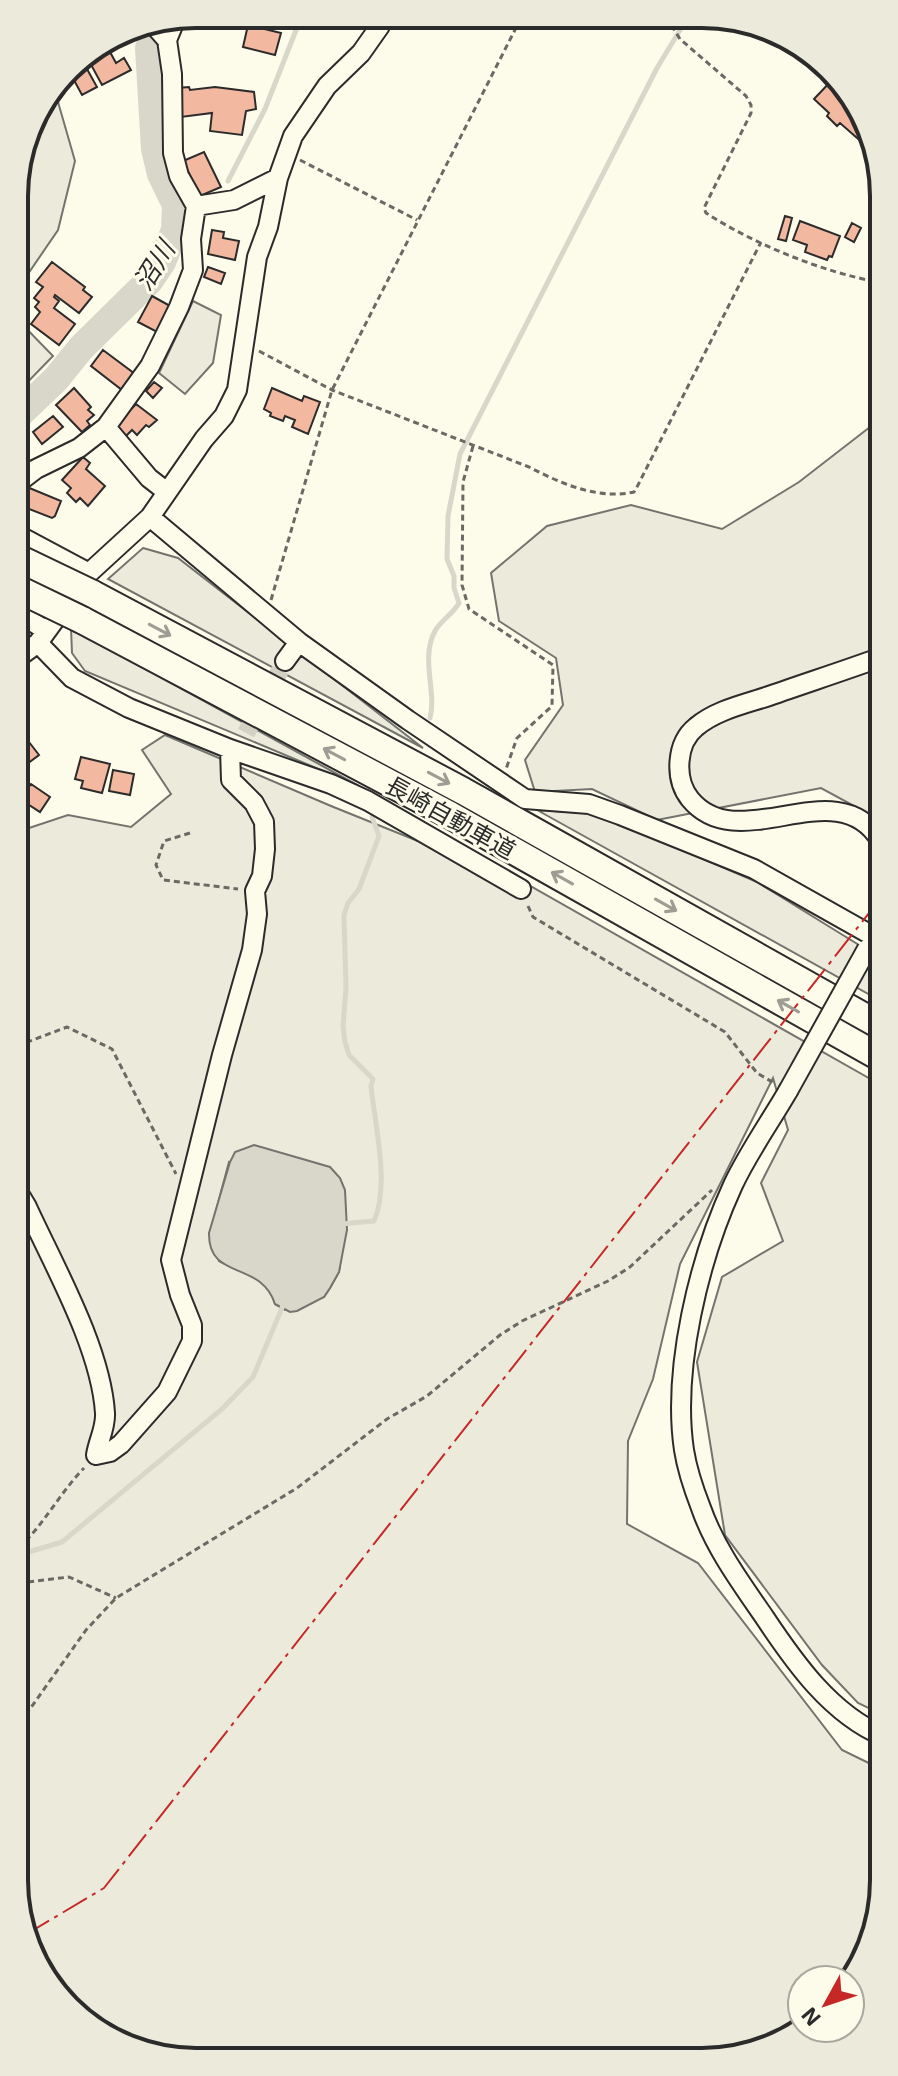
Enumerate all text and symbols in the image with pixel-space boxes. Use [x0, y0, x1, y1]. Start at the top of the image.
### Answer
water label: 沼川 [126, 232, 182, 295]
one-way arrow [147, 622, 171, 638]
one-way arrow [322, 745, 346, 761]
street label: 長崎自動車道 [381, 769, 521, 865]
one-way arrow [427, 770, 450, 786]
one-way arrow [551, 870, 574, 886]
one-way arrow [654, 897, 677, 913]
one-way arrow [777, 998, 801, 1013]
north arrow [786, 1964, 866, 2044]
text: N [795, 2003, 825, 2032]

